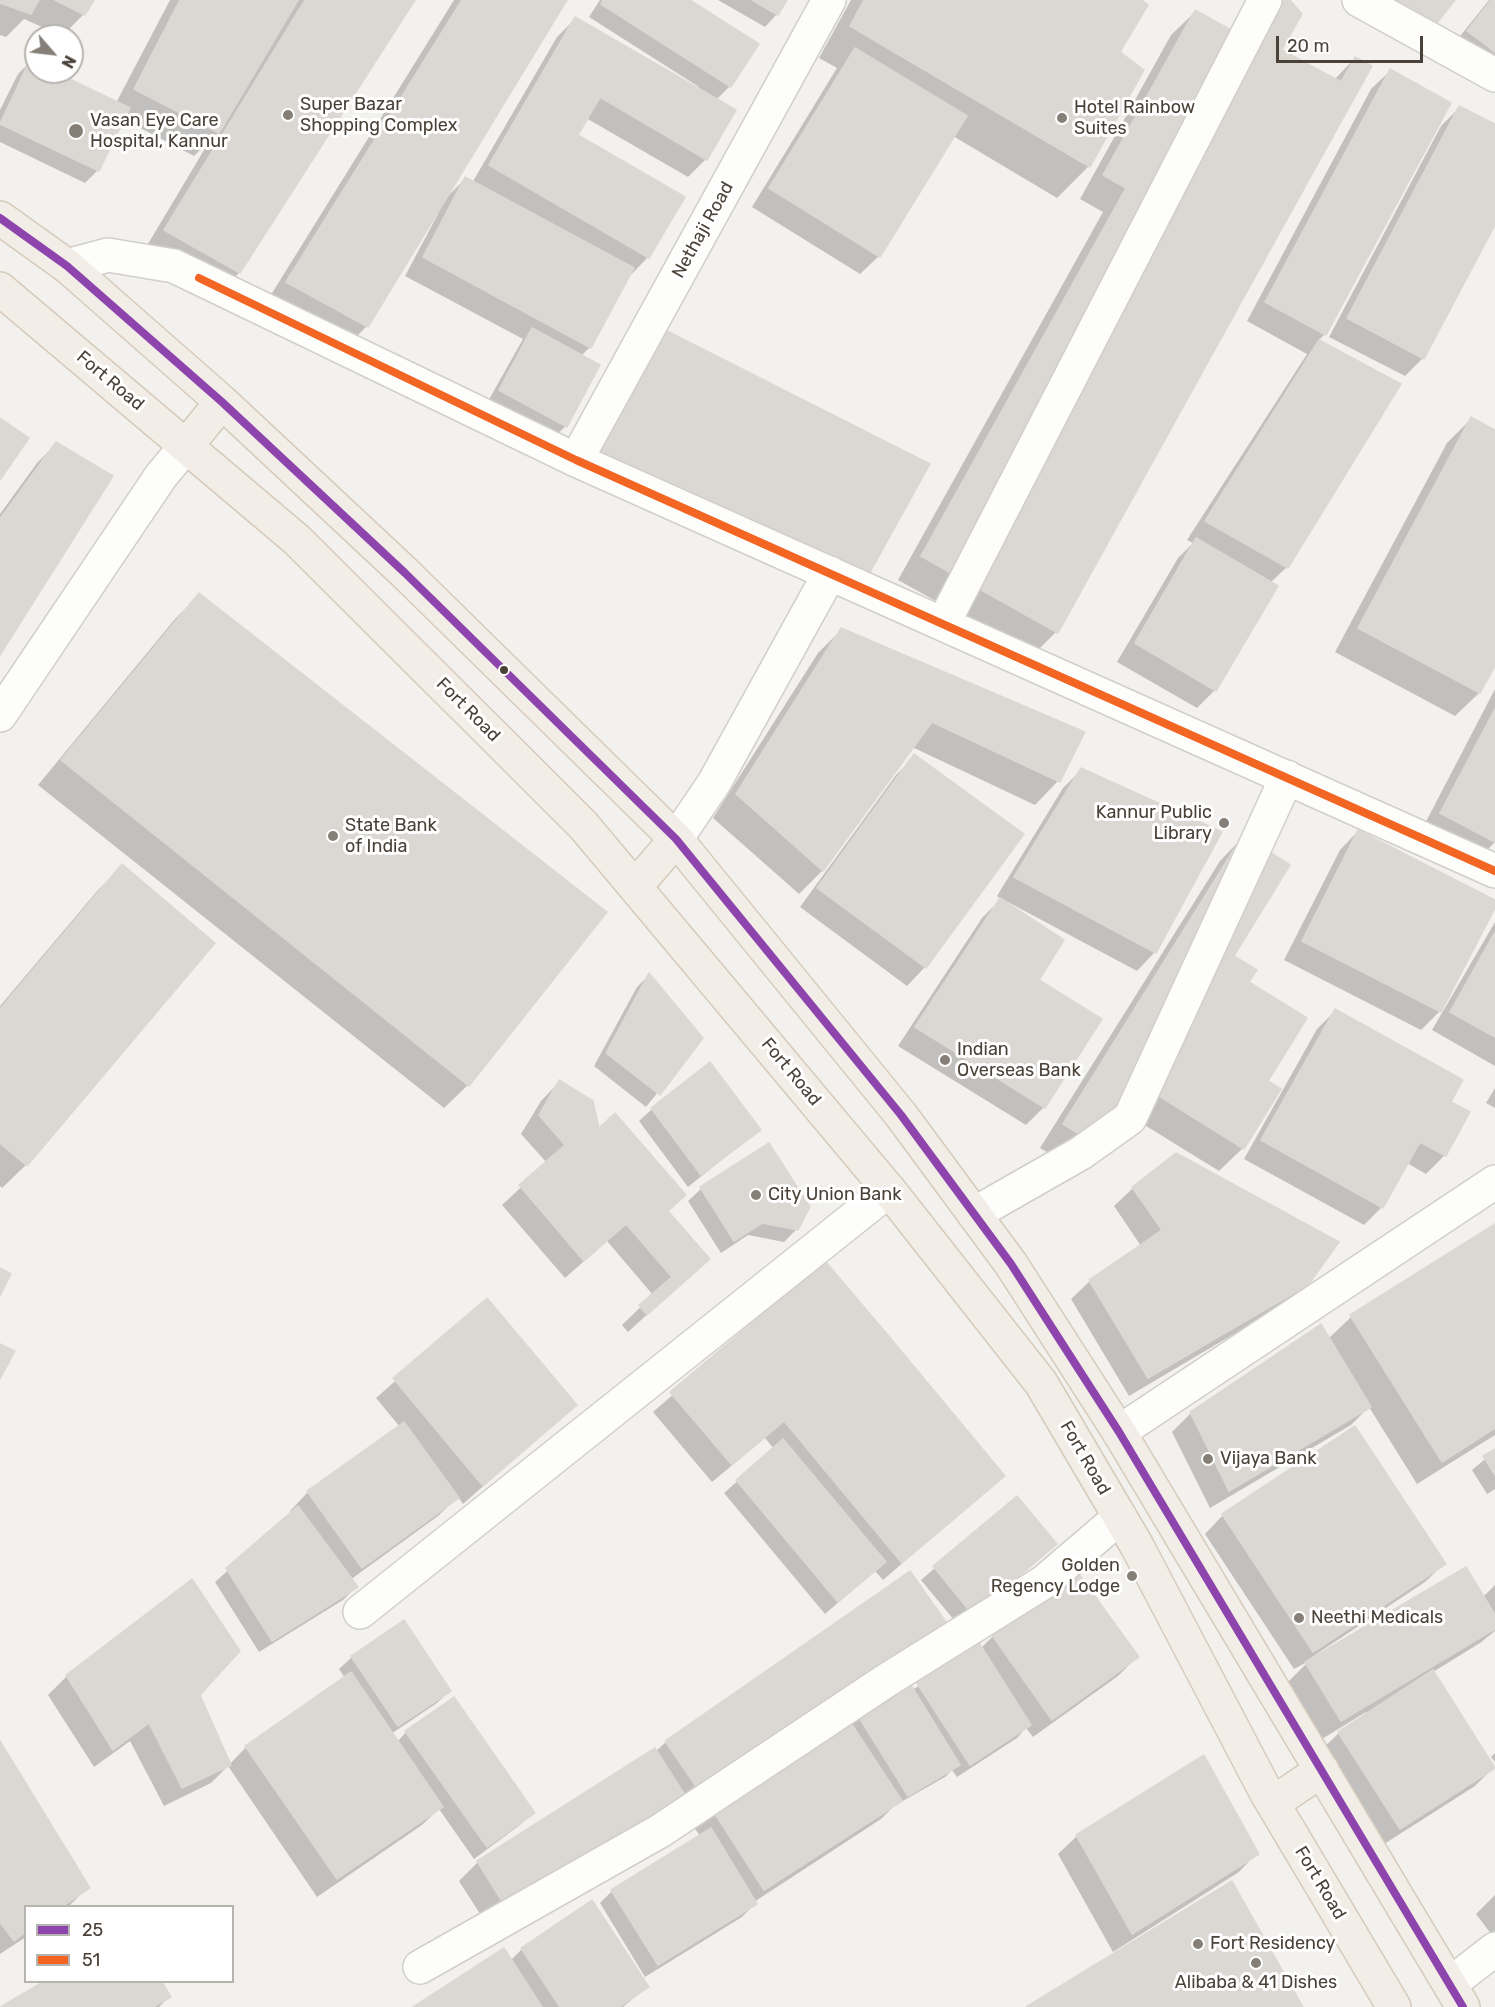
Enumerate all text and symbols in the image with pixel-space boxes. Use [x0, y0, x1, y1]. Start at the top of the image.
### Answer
north arrow [24, 24, 84, 84]
scale bar [1279, 24, 1426, 62]
text: 20 m [1287, 35, 1329, 57]
text: N [57, 52, 80, 71]
place label: Super Bazar Shopping Complex [300, 94, 457, 136]
place label: Hotel Rainbow Suites [1074, 97, 1195, 140]
marker: Super Bazar Shopping Complex [281, 108, 295, 122]
place label: Vasan Eye Care Hospital, Kannur [90, 110, 228, 152]
marker: Hotel Rainbow Suites [1055, 111, 1069, 125]
marker: Vasan Eye Care Hospital, Kannur [67, 122, 85, 140]
street label: Nethaji Road [668, 178, 738, 282]
street label: Fort Road [72, 347, 148, 415]
unlabelled marker [498, 664, 510, 676]
street label: Fort Road [432, 674, 504, 746]
place label: Kannur Public Library [1096, 802, 1212, 844]
place label: State Bank of India [345, 815, 437, 858]
marker: Kannur Public Library [1217, 816, 1231, 830]
marker: State Bank of India [326, 829, 340, 843]
street label: Fort Road [757, 1034, 825, 1110]
place label: Indian Overseas Bank [957, 1039, 1081, 1082]
marker: Indian Overseas Bank [938, 1053, 952, 1067]
place label: City Union Bank [768, 1184, 901, 1206]
marker: City Union Bank [749, 1188, 763, 1202]
street label: Fort Road [1055, 1417, 1115, 1499]
place label: Vijaya Bank [1220, 1448, 1316, 1470]
marker: Vijaya Bank [1201, 1452, 1215, 1466]
place label: Golden Regency Lodge [991, 1555, 1120, 1598]
marker: Golden Regency Lodge [1125, 1569, 1139, 1583]
place label: Neethi Medicals [1311, 1607, 1443, 1629]
marker: Neethi Medicals [1292, 1611, 1306, 1625]
street label: Fort Road [1290, 1842, 1350, 1924]
legend [24, 1905, 234, 1983]
text: 25 [82, 1919, 103, 1941]
place label: Fort Residency [1210, 1933, 1336, 1955]
marker: Fort Residency [1191, 1937, 1205, 1951]
text: 51 [82, 1949, 100, 1971]
marker: Alibaba & 41 Dishes [1249, 1956, 1263, 1970]
place label: Alibaba & 41 Dishes [1175, 1972, 1337, 1994]

